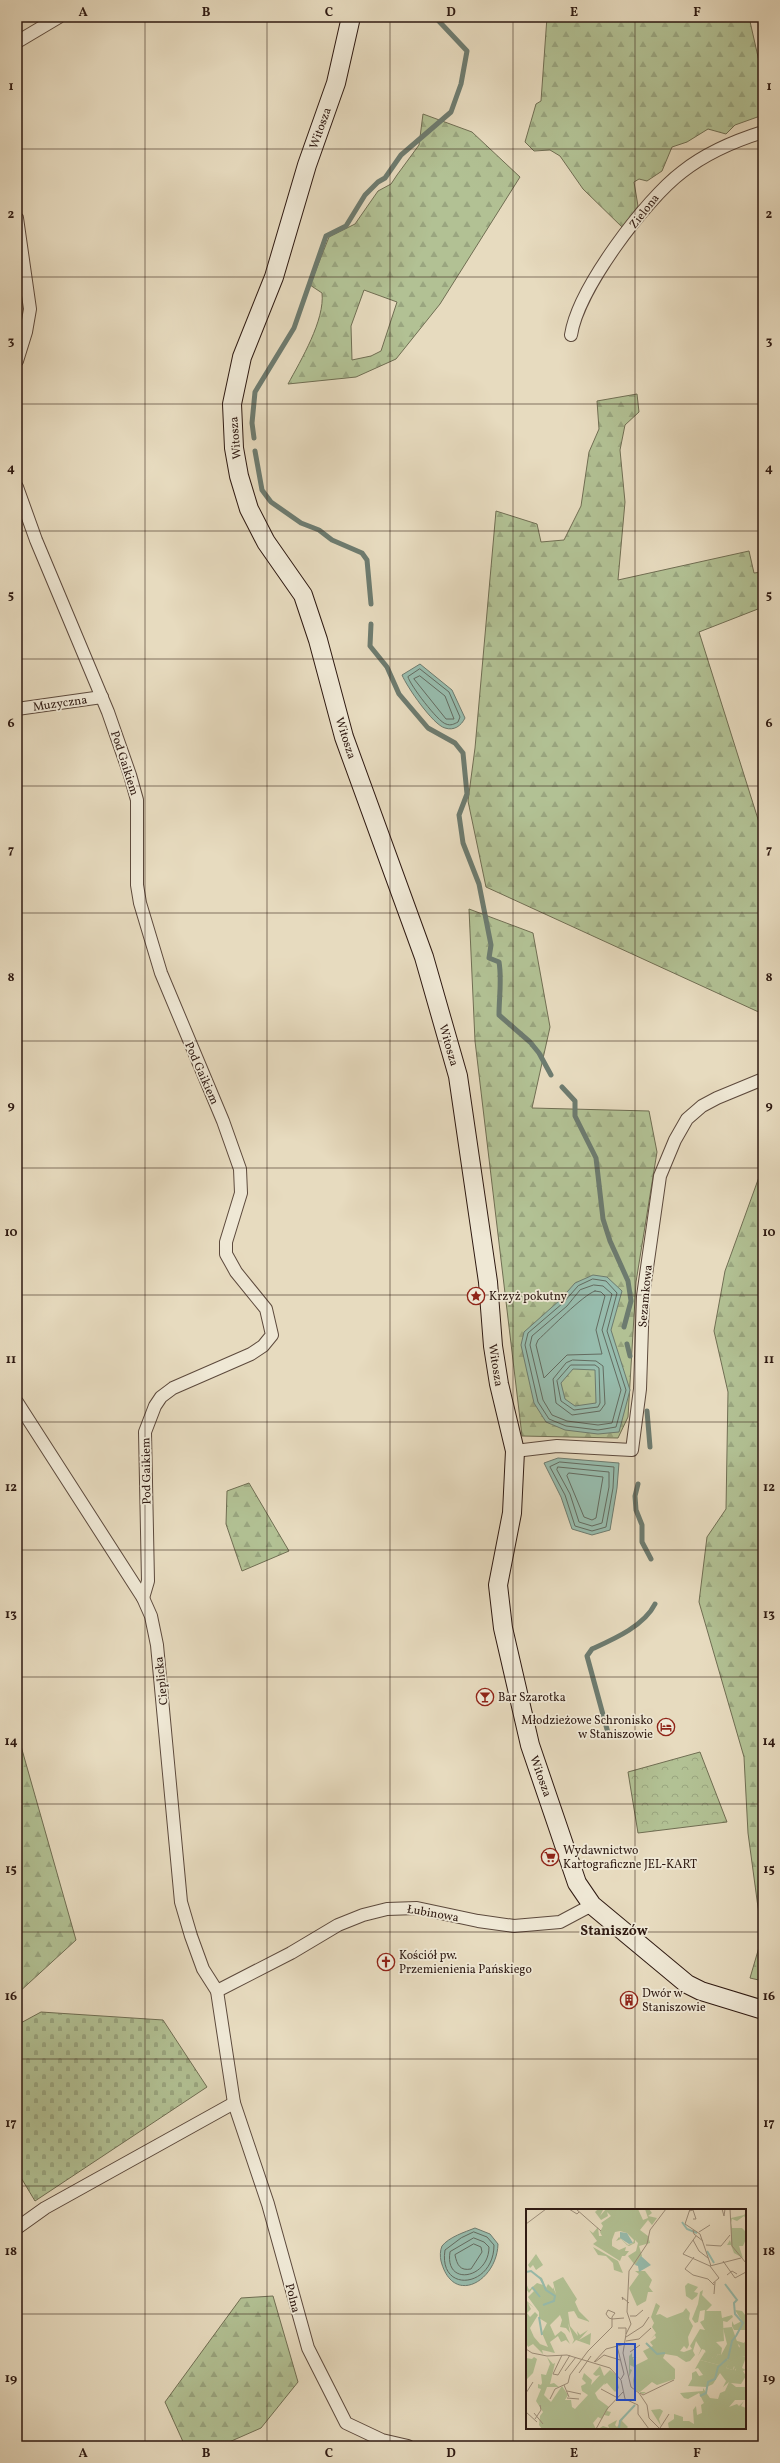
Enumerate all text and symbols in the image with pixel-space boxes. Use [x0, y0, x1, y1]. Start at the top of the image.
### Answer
text: A [78, 4, 88, 22]
text: B [202, 4, 211, 22]
text: C [325, 4, 333, 22]
text: D [446, 4, 456, 22]
text: E [570, 4, 578, 22]
text: F [693, 4, 701, 22]
text: 1 [8, 78, 14, 96]
text: 1 [766, 78, 772, 96]
street label: Witosza [306, 105, 336, 151]
street label: Zielona [626, 191, 663, 232]
text: 2 [8, 206, 15, 224]
text: 2 [766, 206, 773, 224]
text: 3 [8, 333, 15, 351]
text: 3 [766, 333, 773, 351]
street label: Witosza [226, 416, 246, 460]
text: 4 [7, 460, 15, 478]
text: 4 [765, 460, 773, 478]
text: 5 [8, 587, 14, 605]
text: 5 [766, 587, 772, 605]
street label: Muzyczna [32, 692, 88, 716]
text: 6 [7, 715, 15, 733]
street label: Witosza [331, 715, 359, 761]
text: 6 [765, 715, 773, 733]
street label: Pod Gaikiem [106, 729, 142, 798]
text: 7 [8, 842, 14, 860]
text: 7 [766, 842, 772, 860]
text: 8 [7, 969, 15, 987]
text: 8 [765, 969, 773, 987]
street label: Witosza [434, 1022, 462, 1068]
street label: Pod Gaikiem [180, 1039, 222, 1108]
text: 9 [7, 1097, 15, 1115]
text: 9 [765, 1097, 773, 1115]
text: 10 [4, 1224, 18, 1242]
text: 10 [762, 1224, 776, 1242]
street label: Sezamkowa [635, 1264, 657, 1328]
place icon: Krzyż pokutny [466, 1286, 486, 1306]
place label: Krzyż pokutny [489, 1289, 567, 1305]
street label: Witosza [484, 1343, 506, 1388]
text: 11 [6, 1351, 16, 1369]
text: 11 [764, 1351, 774, 1369]
street label: Pod Gaikiem [138, 1437, 156, 1505]
text: 12 [5, 1479, 17, 1497]
text: 12 [763, 1479, 775, 1497]
text: 13 [5, 1606, 17, 1624]
text: 13 [763, 1606, 775, 1624]
street label: Cieplicka [151, 1656, 172, 1706]
bar icon: Bar Szarotka [475, 1687, 495, 1707]
place label: Bar Szarotka [498, 1690, 566, 1706]
place label: Młodzieżowe Schronisko w Staniszowie [521, 1713, 653, 1743]
hotel icon: Młodzieżowe Schronisko w Staniszowie [656, 1717, 676, 1737]
text: 14 [4, 1733, 18, 1751]
text: 14 [762, 1733, 776, 1751]
street label: Witosza [525, 1753, 555, 1799]
place label: Wydawnictwo Kartograficzne JEL-KART [563, 1843, 697, 1873]
supermarket icon: Wydawnictwo Kartograficzne JEL-KART [540, 1847, 560, 1867]
text: 15 [5, 1861, 17, 1879]
text: 15 [763, 1861, 775, 1879]
street label: Łubinowa [406, 1902, 460, 1926]
district label: Staniszów [580, 1922, 648, 1941]
place label: Kościół pw. Przemienienia Pańskiego [399, 1948, 532, 1978]
church icon: Kościół pw. Przemienienia Pańskiego [376, 1952, 396, 1972]
place label: Dwór w Staniszowie [642, 1986, 706, 2016]
text: 16 [5, 1988, 17, 2006]
text: 16 [763, 1988, 775, 2006]
building icon: Dwór w Staniszowie [619, 1990, 639, 2010]
text: 17 [5, 2115, 17, 2133]
text: 17 [763, 2115, 775, 2133]
inset map [526, 2209, 746, 2429]
text: 18 [5, 2243, 17, 2261]
text: 18 [763, 2243, 775, 2261]
street label: Polna [281, 2282, 303, 2315]
text: 19 [5, 2370, 17, 2388]
text: 19 [763, 2370, 775, 2388]
text: A [78, 2445, 88, 2463]
text: B [202, 2445, 211, 2463]
text: C [325, 2445, 333, 2463]
text: D [446, 2445, 456, 2463]
text: E [570, 2445, 578, 2463]
text: F [693, 2445, 701, 2463]

